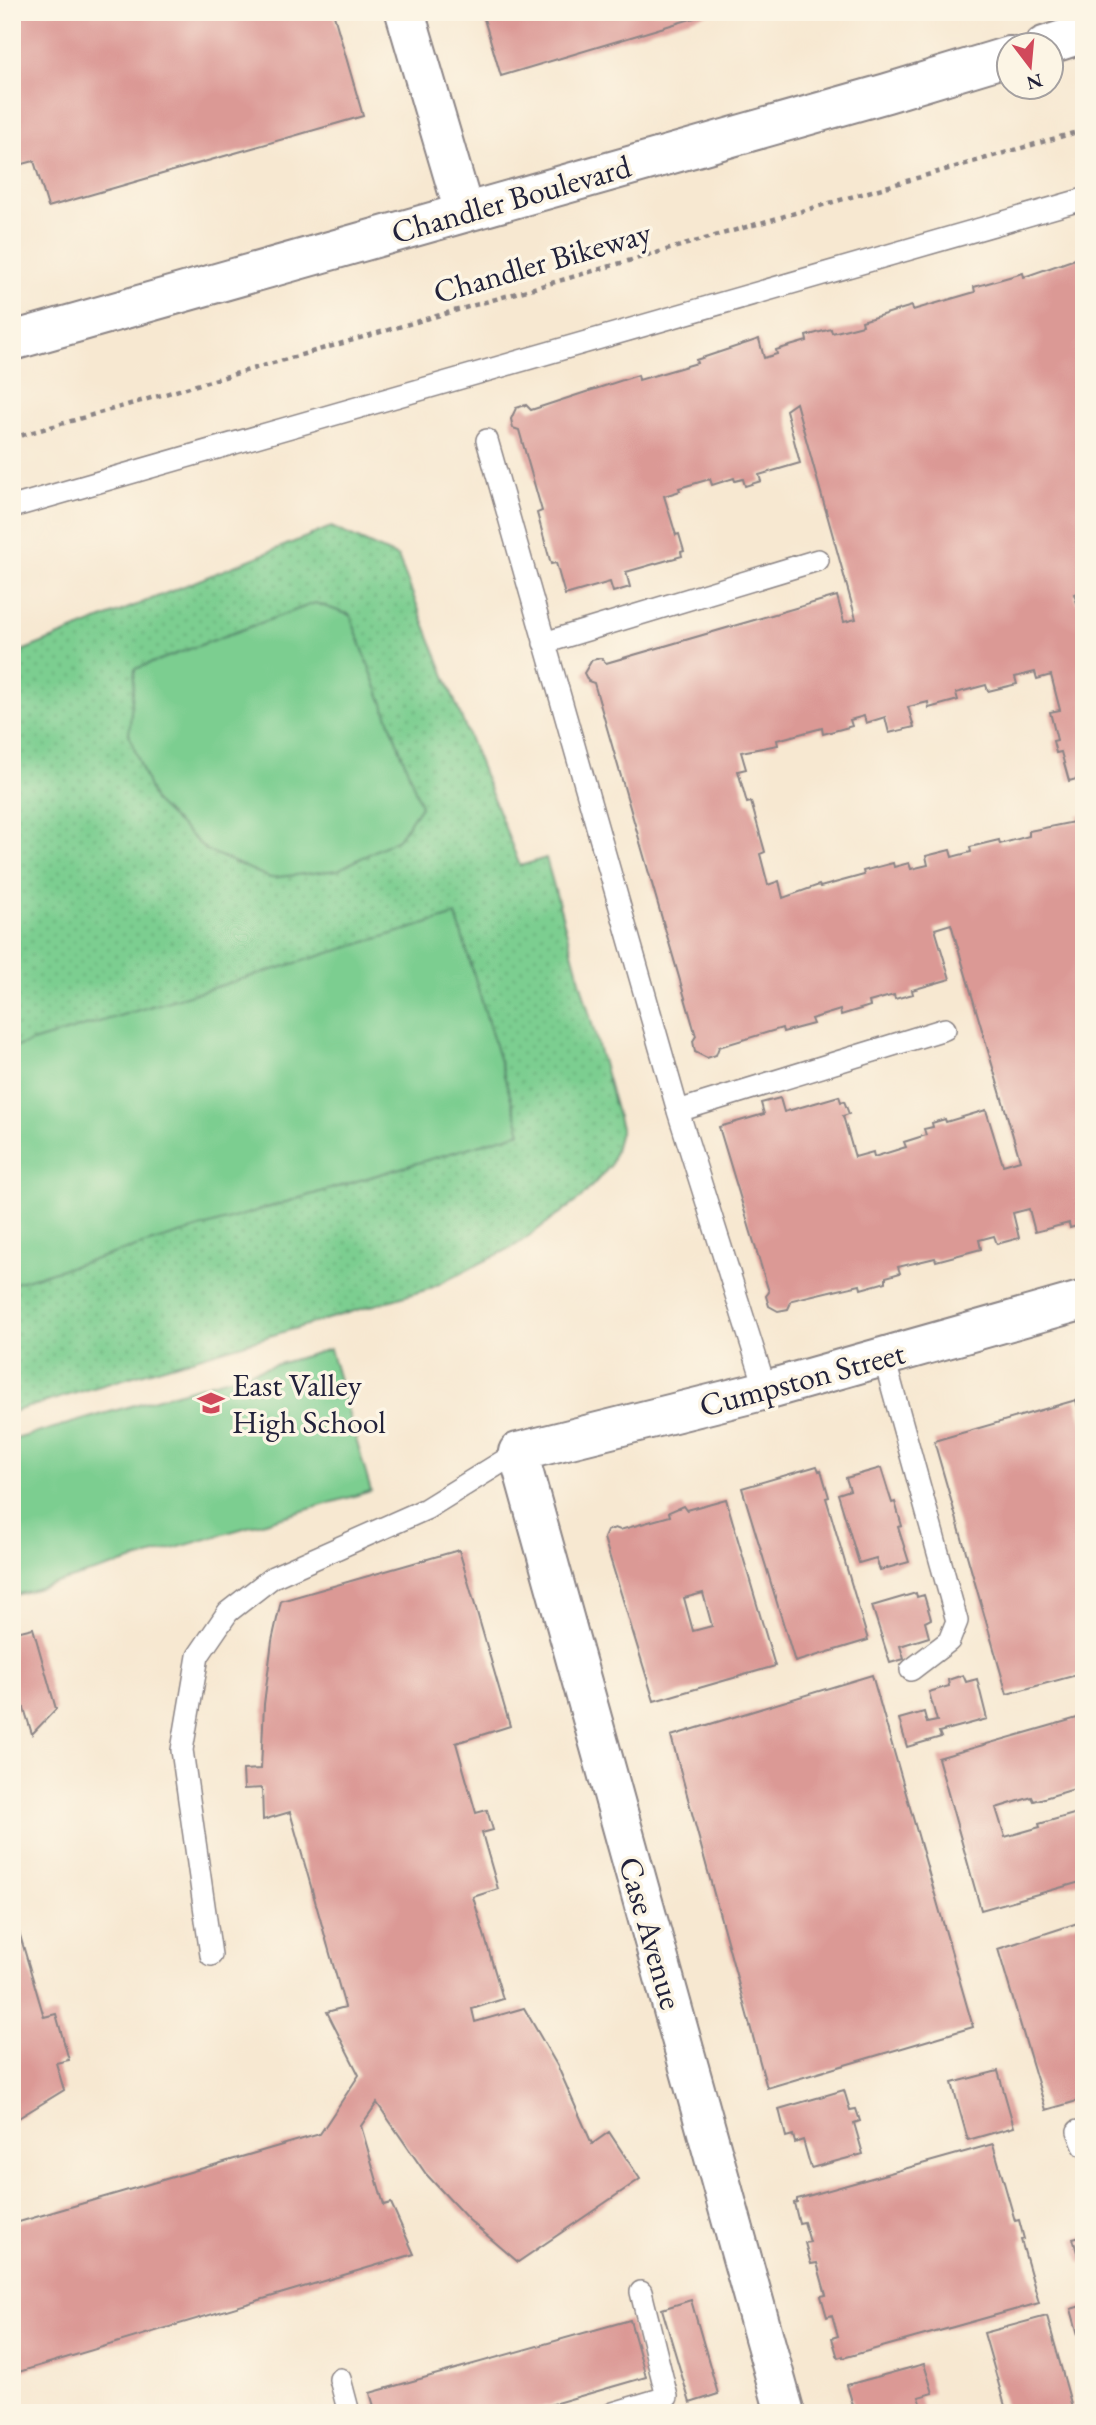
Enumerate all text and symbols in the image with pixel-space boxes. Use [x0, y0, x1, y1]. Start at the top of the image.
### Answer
north arrow [995, 32, 1064, 102]
text: N [1023, 68, 1045, 96]
street label: Chandler Boulevard [386, 145, 636, 253]
street label: Chandler Bikeway [428, 211, 657, 313]
street label: Cumpston Street [695, 1331, 909, 1427]
place label: East Valley High School [232, 1364, 386, 1443]
school or university icon: East Valley High School [196, 1388, 226, 1418]
street label: Case Avenue [609, 1852, 693, 2014]

